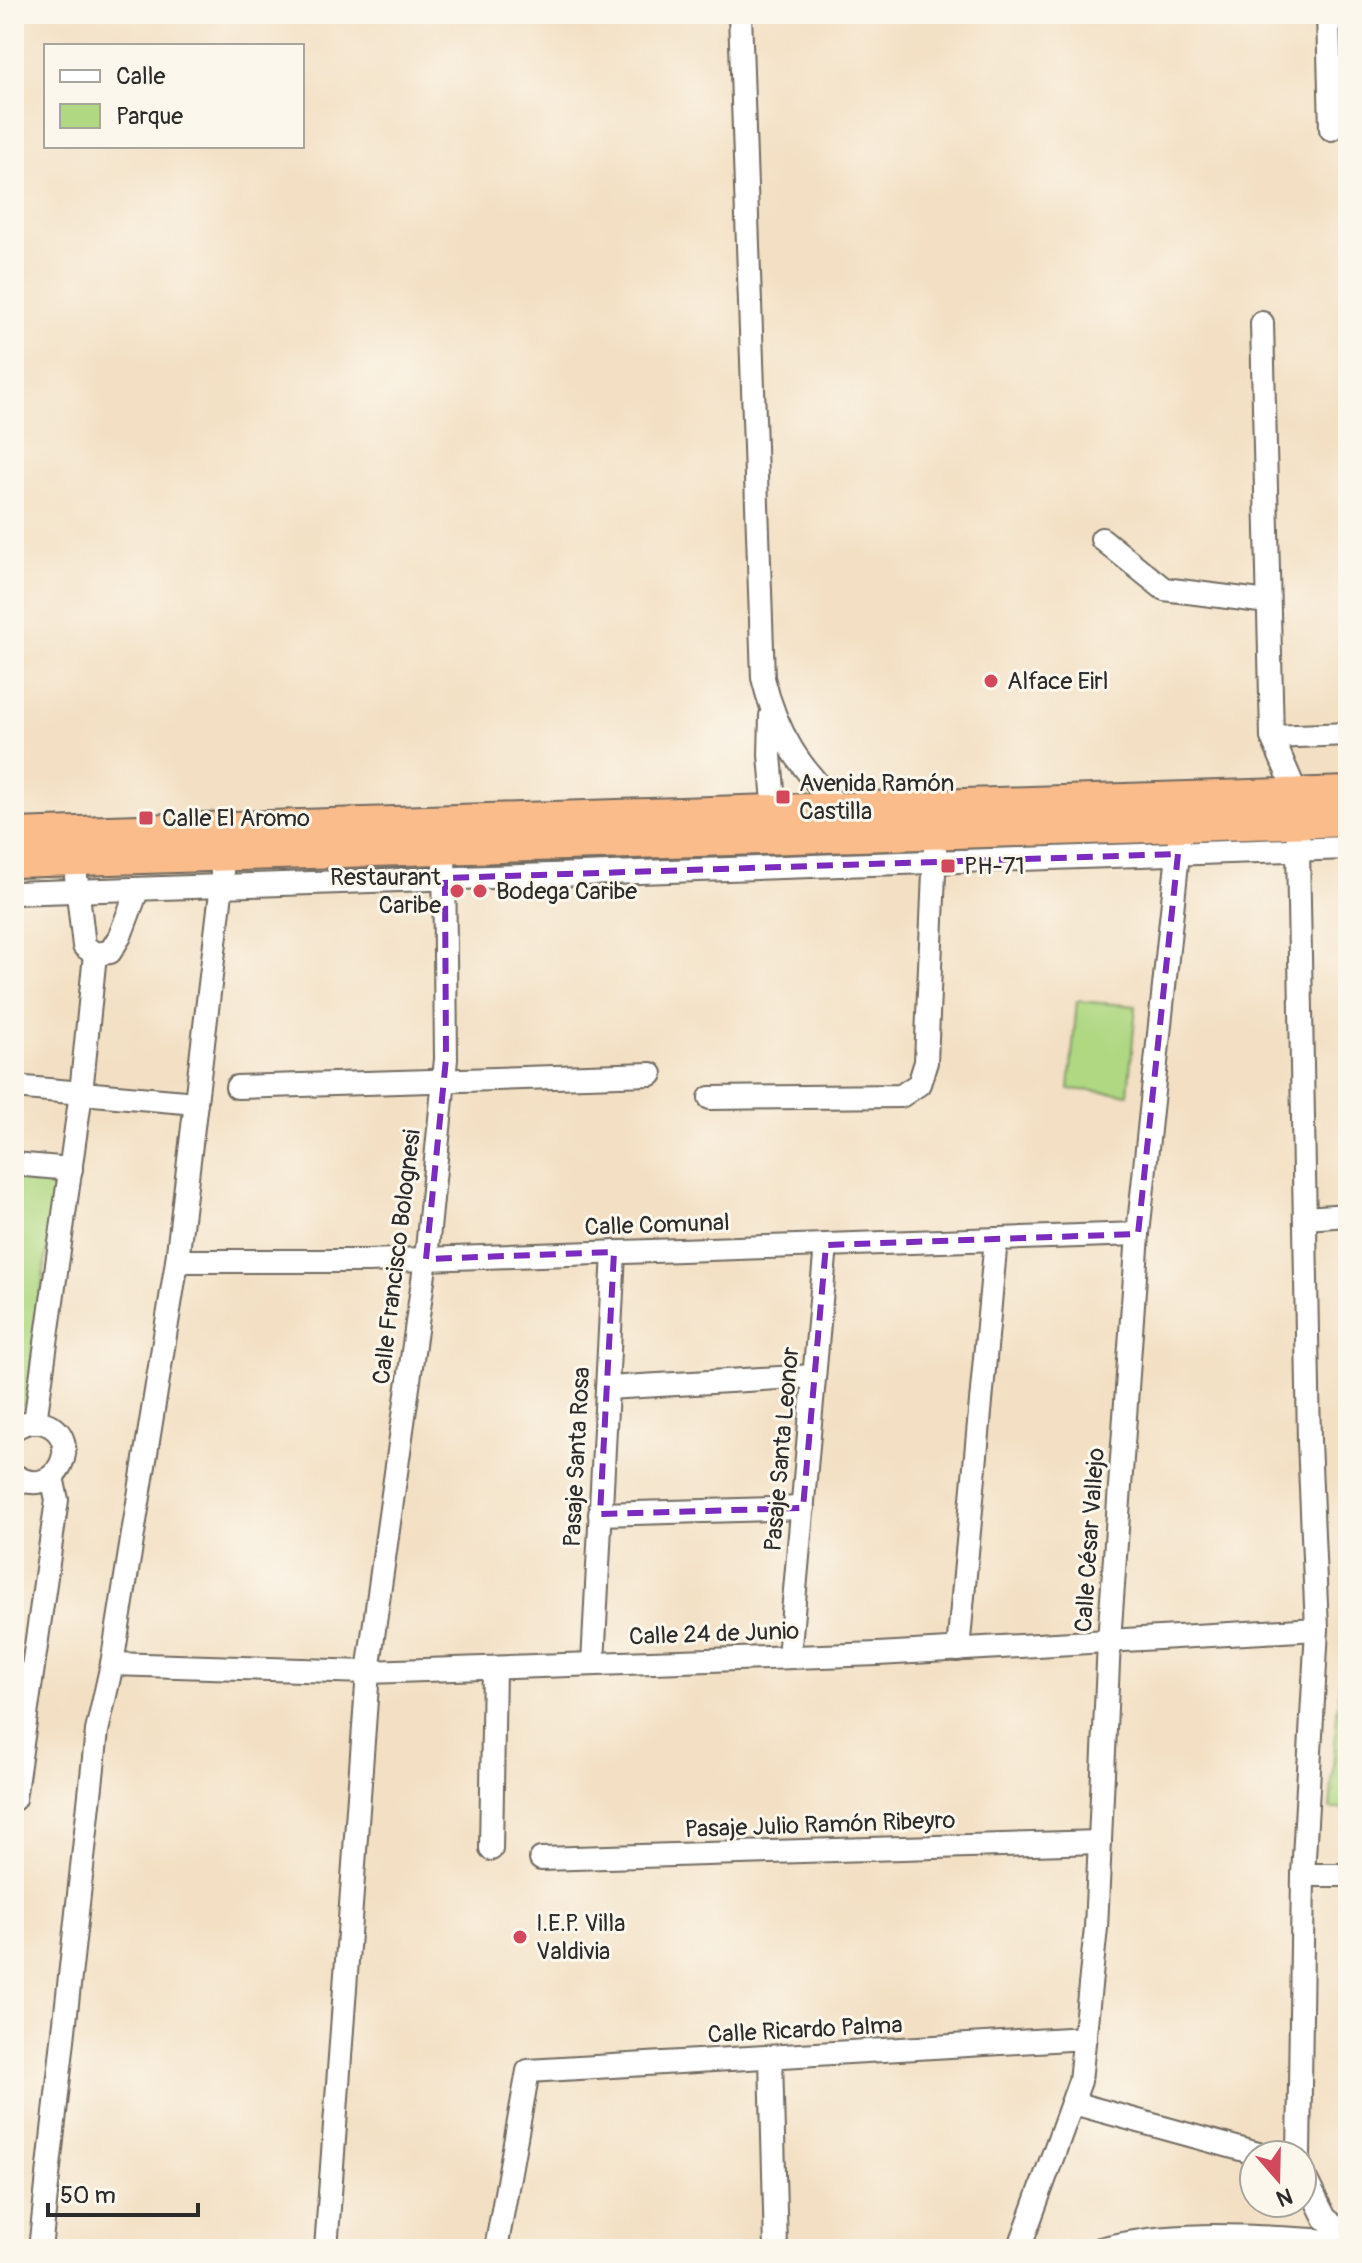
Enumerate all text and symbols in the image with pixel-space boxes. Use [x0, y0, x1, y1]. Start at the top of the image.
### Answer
legend [44, 44, 304, 148]
text: Calle [116, 62, 165, 91]
text: Parque [116, 102, 183, 131]
place label: Alface Eirl [1007, 667, 1109, 696]
marker: Alface Eirl [982, 672, 1000, 690]
place label: Avenida Ramón Castilla [799, 769, 954, 826]
marker: Avenida Ramón Castilla [774, 788, 792, 806]
place label: Calle El Aromo [162, 804, 310, 833]
marker: Calle El Aromo [137, 809, 155, 827]
place label: PH-71 [964, 852, 1025, 881]
marker: PH-71 [939, 857, 957, 875]
place label: Restaurant Caribe [330, 863, 441, 920]
place label: Bodega Caribe [496, 877, 637, 906]
marker: Restaurant Caribe [448, 882, 466, 900]
marker: Bodega Caribe [471, 882, 489, 900]
street label: Calle Francisco Bolognesi [367, 1128, 427, 1386]
street label: Calle Comunal [584, 1208, 730, 1242]
street label: Pasaje Santa Leonor [759, 1345, 805, 1552]
street label: Pasaje Santa Rosa [558, 1366, 596, 1548]
street label: Calle César Vallejo [1069, 1447, 1111, 1633]
street label: Calle 24 de Junio [628, 1617, 800, 1651]
street label: Pasaje Julio Ramón Ribeyro [684, 1806, 956, 1844]
place label: I.E.P. Villa Valdivia [536, 1909, 625, 1966]
marker: I.E.P. Villa Valdivia [511, 1928, 529, 1946]
street label: Calle Ricardo Palma [707, 2010, 903, 2050]
north arrow [1238, 2139, 1318, 2219]
scale bar [48, 2167, 198, 2217]
text: 50 m [60, 2181, 116, 2210]
text: N [1273, 2181, 1296, 2213]

